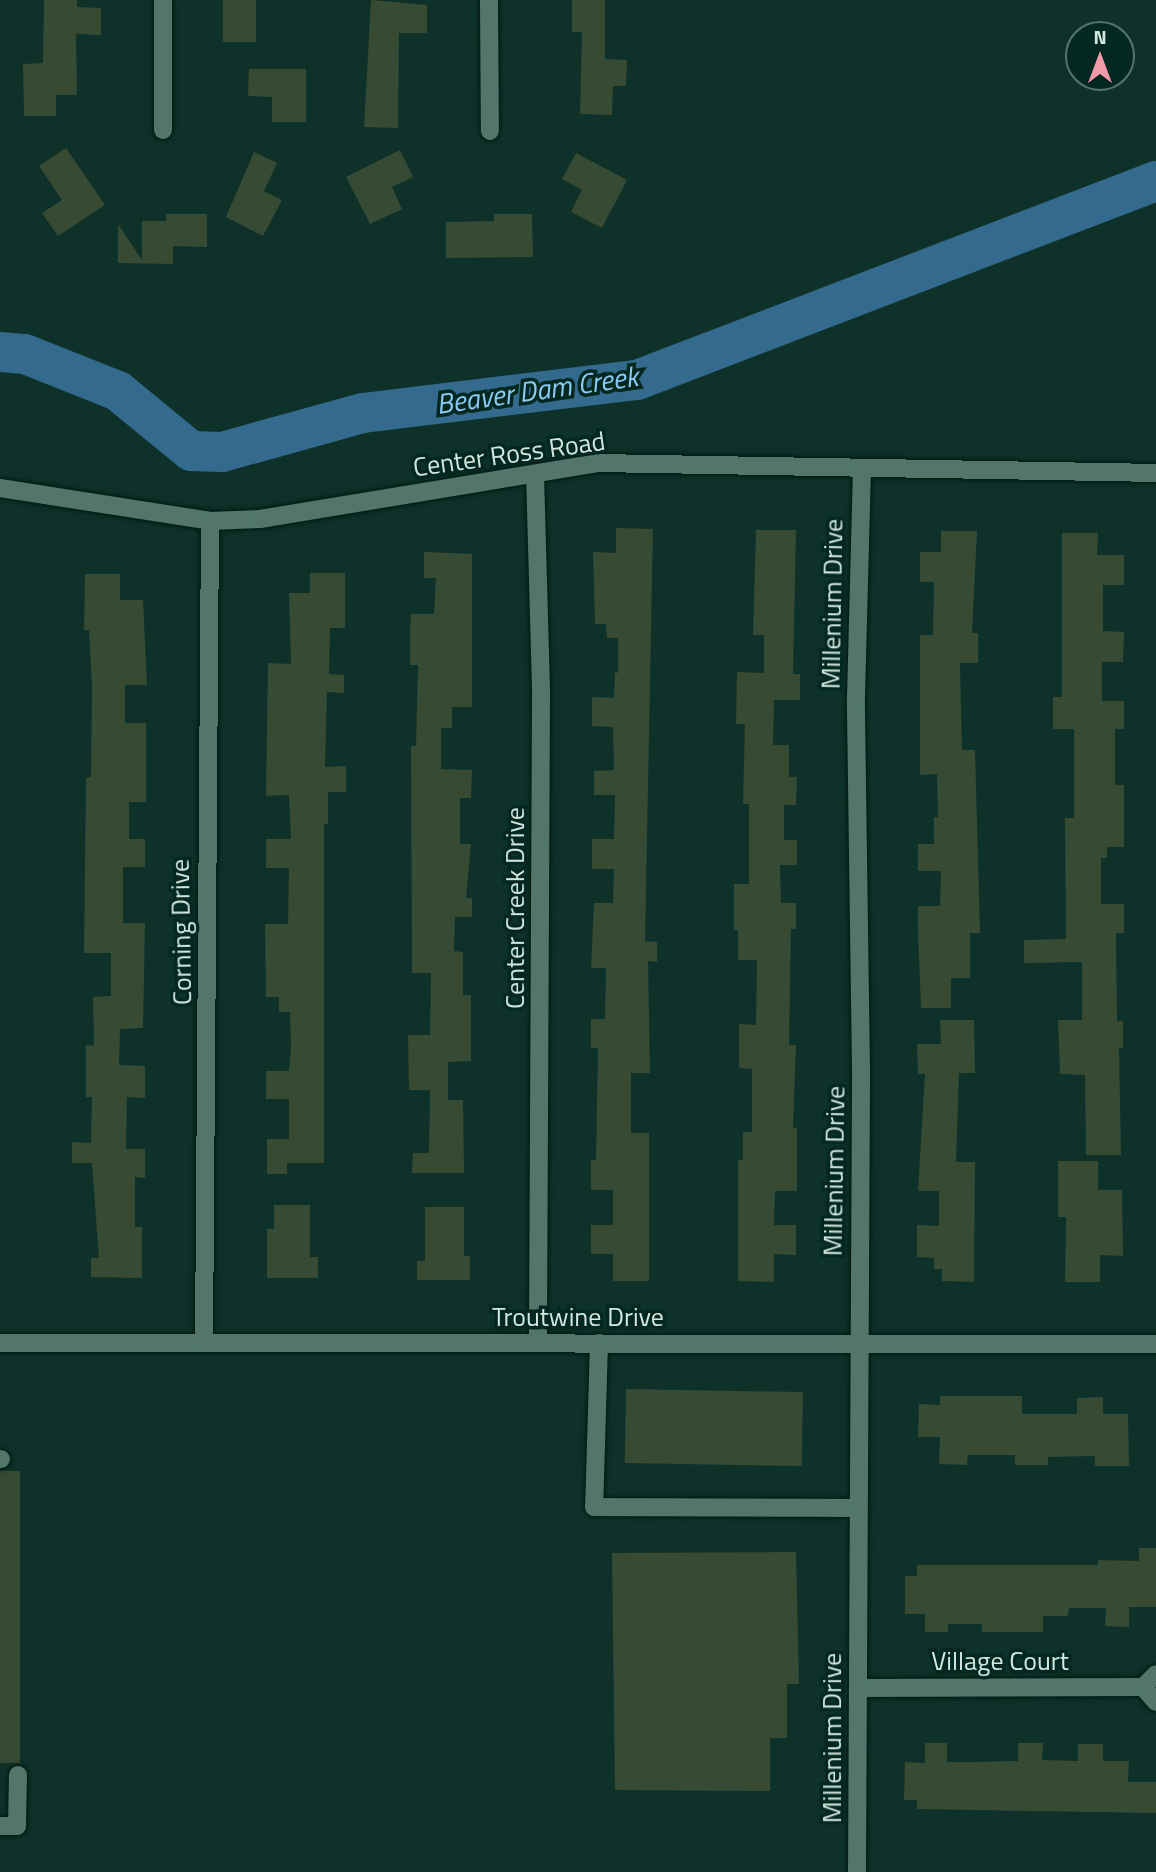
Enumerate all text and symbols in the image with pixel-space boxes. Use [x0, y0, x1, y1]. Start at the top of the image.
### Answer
north arrow [1065, 21, 1135, 91]
text: N [1093, 22, 1107, 51]
water label: Beaver Dam Creek [434, 359, 640, 421]
street label: Center Ross Road [411, 425, 607, 483]
street label: Millenium Drive [815, 519, 849, 689]
street label: Center Creek Drive [499, 807, 531, 1009]
street label: Corning Drive [164, 859, 198, 1005]
street label: Millenium Drive [817, 1086, 851, 1256]
street label: Troutwine Drive [492, 1301, 664, 1333]
street label: Village Court [931, 1645, 1069, 1677]
street label: Millenium Drive [816, 1653, 848, 1823]

